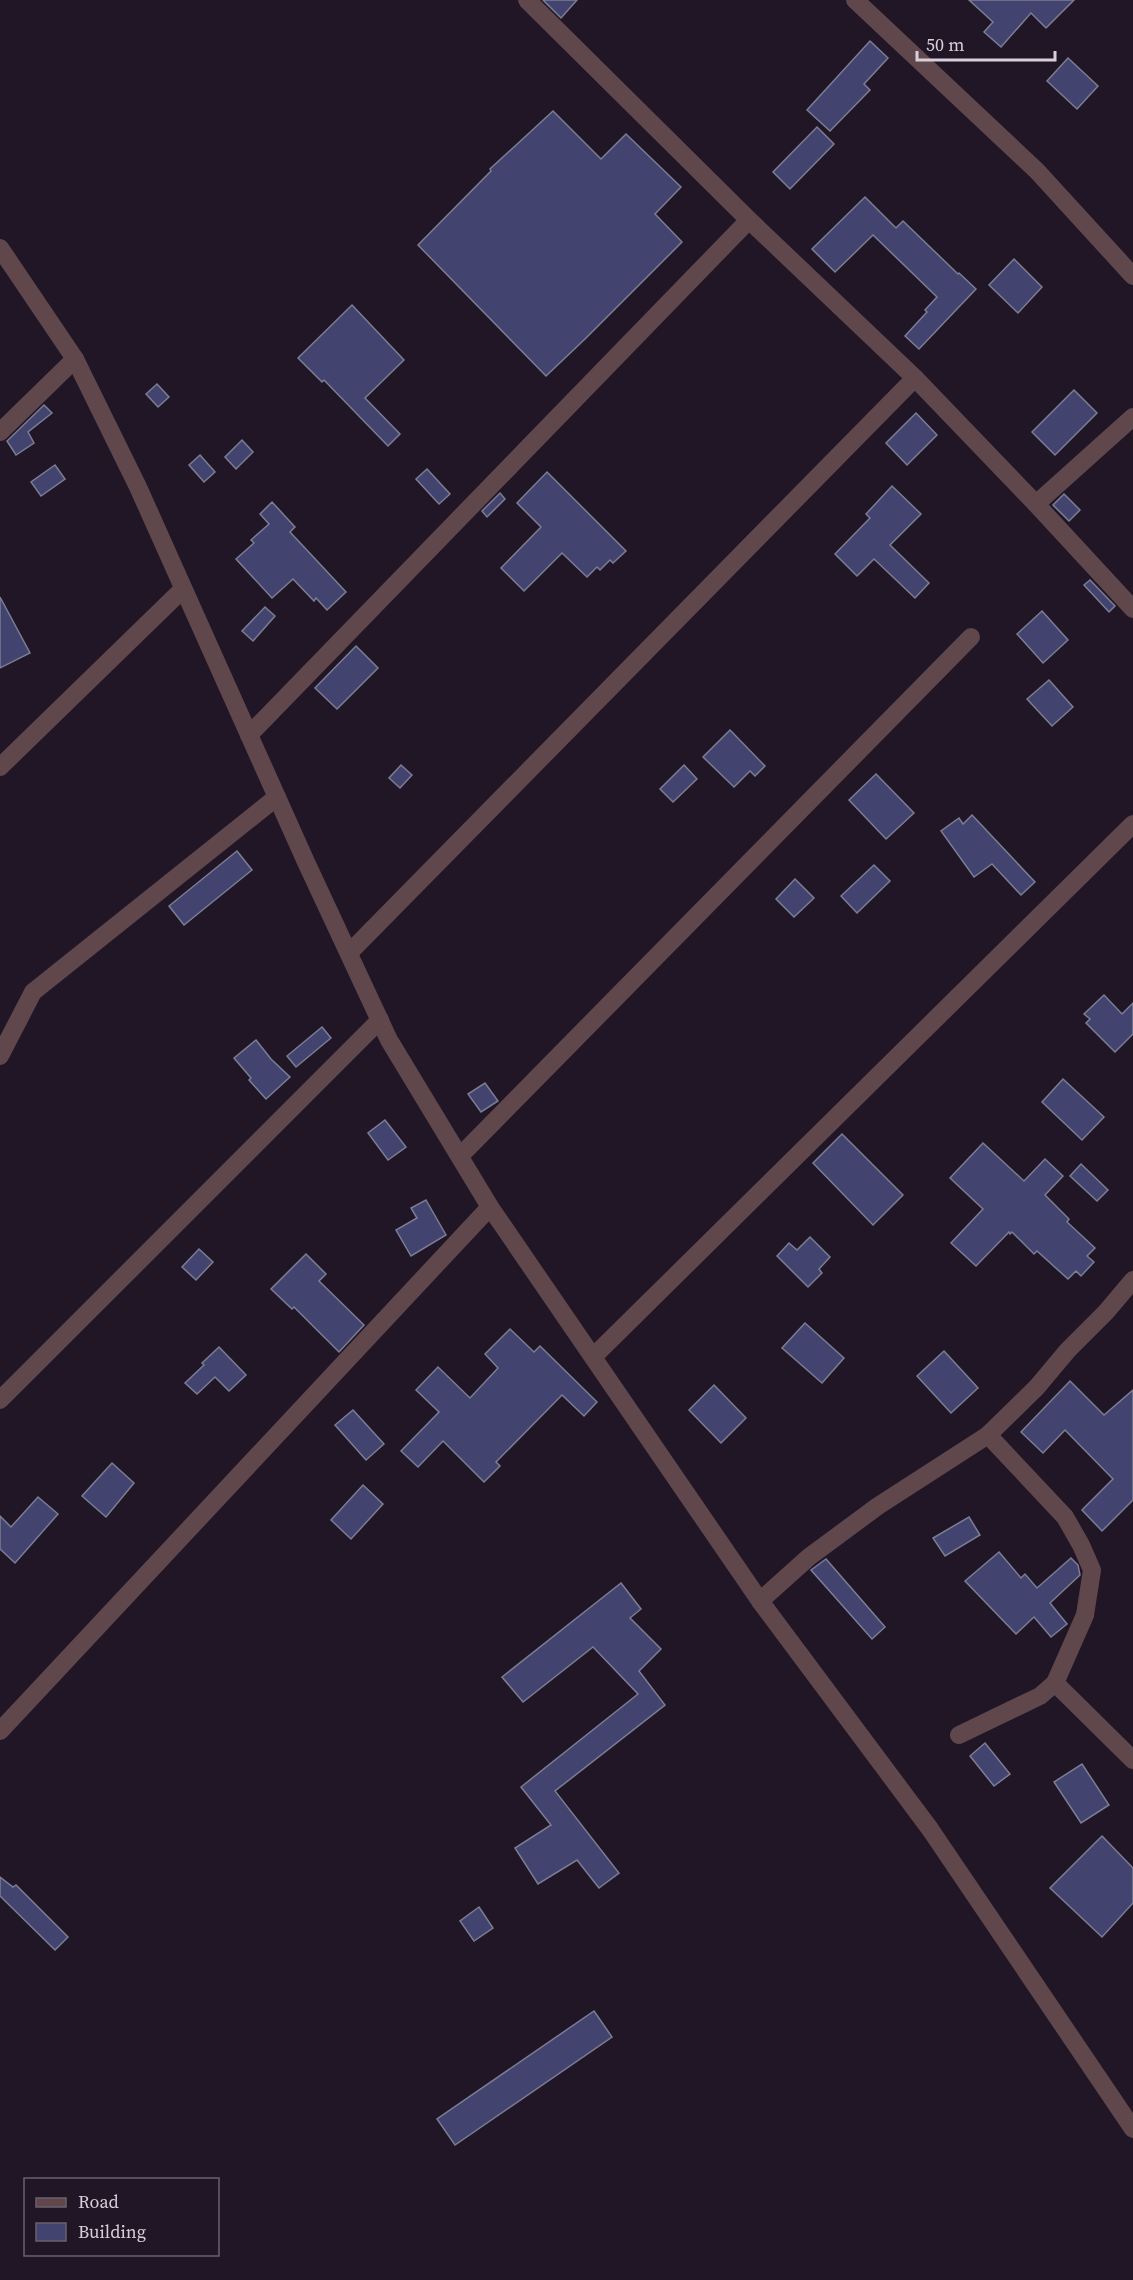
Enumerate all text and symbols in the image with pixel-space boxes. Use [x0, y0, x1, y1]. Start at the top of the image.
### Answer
scale bar [917, 24, 1055, 62]
text: 50 m [926, 32, 964, 57]
legend [24, 2178, 219, 2256]
text: Road [78, 2189, 119, 2214]
text: Building [78, 2219, 146, 2244]

